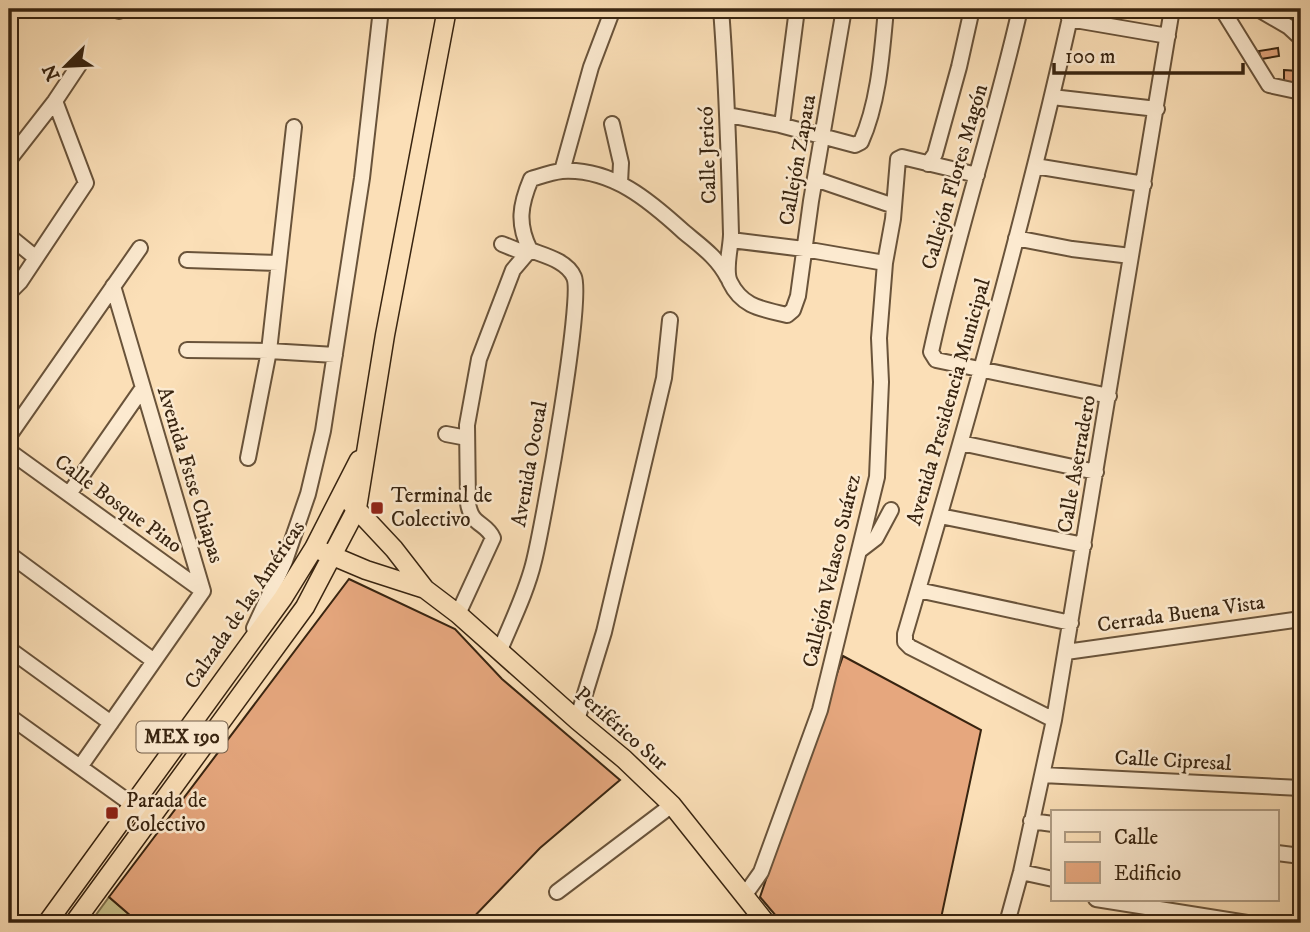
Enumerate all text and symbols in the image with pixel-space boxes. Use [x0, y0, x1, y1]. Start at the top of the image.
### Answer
north arrow [32, 32, 102, 102]
scale bar [1054, 32, 1244, 76]
text: 100 m [1065, 44, 1116, 70]
text: N [38, 60, 66, 84]
street label: Callejón Flores Magón [916, 81, 994, 273]
street label: Callejón Zapata [774, 92, 822, 227]
street label: Calle Jericó [693, 106, 723, 204]
street label: Avenida Presidencia Municipal [901, 275, 997, 529]
street label: Avenida Fstse Chiapas [151, 384, 229, 566]
street label: Calle Aserradero [1052, 393, 1102, 535]
street label: Avenida Ocotal [506, 398, 554, 529]
street label: Calle Bosque Pino [49, 449, 187, 559]
street label: Callejón Velasco Suárez [797, 472, 867, 670]
place label: Terminal de Colectivo [391, 483, 493, 533]
marker: Terminal de Colectivo [369, 500, 385, 516]
street label: Calzada de las Américas [179, 516, 311, 694]
street label: Cerrada Buena Vista [1096, 589, 1266, 639]
street label: Periférico Sur [569, 681, 673, 777]
road number: MEX 190 [136, 722, 228, 752]
street label: Calle Cipresal [1114, 745, 1233, 777]
place label: Parada de Colectivo [126, 788, 207, 838]
marker: Parada de Colectivo [104, 805, 120, 821]
legend [1051, 810, 1278, 900]
text: Calle [1114, 825, 1158, 851]
text: Edificio [1114, 861, 1181, 887]

